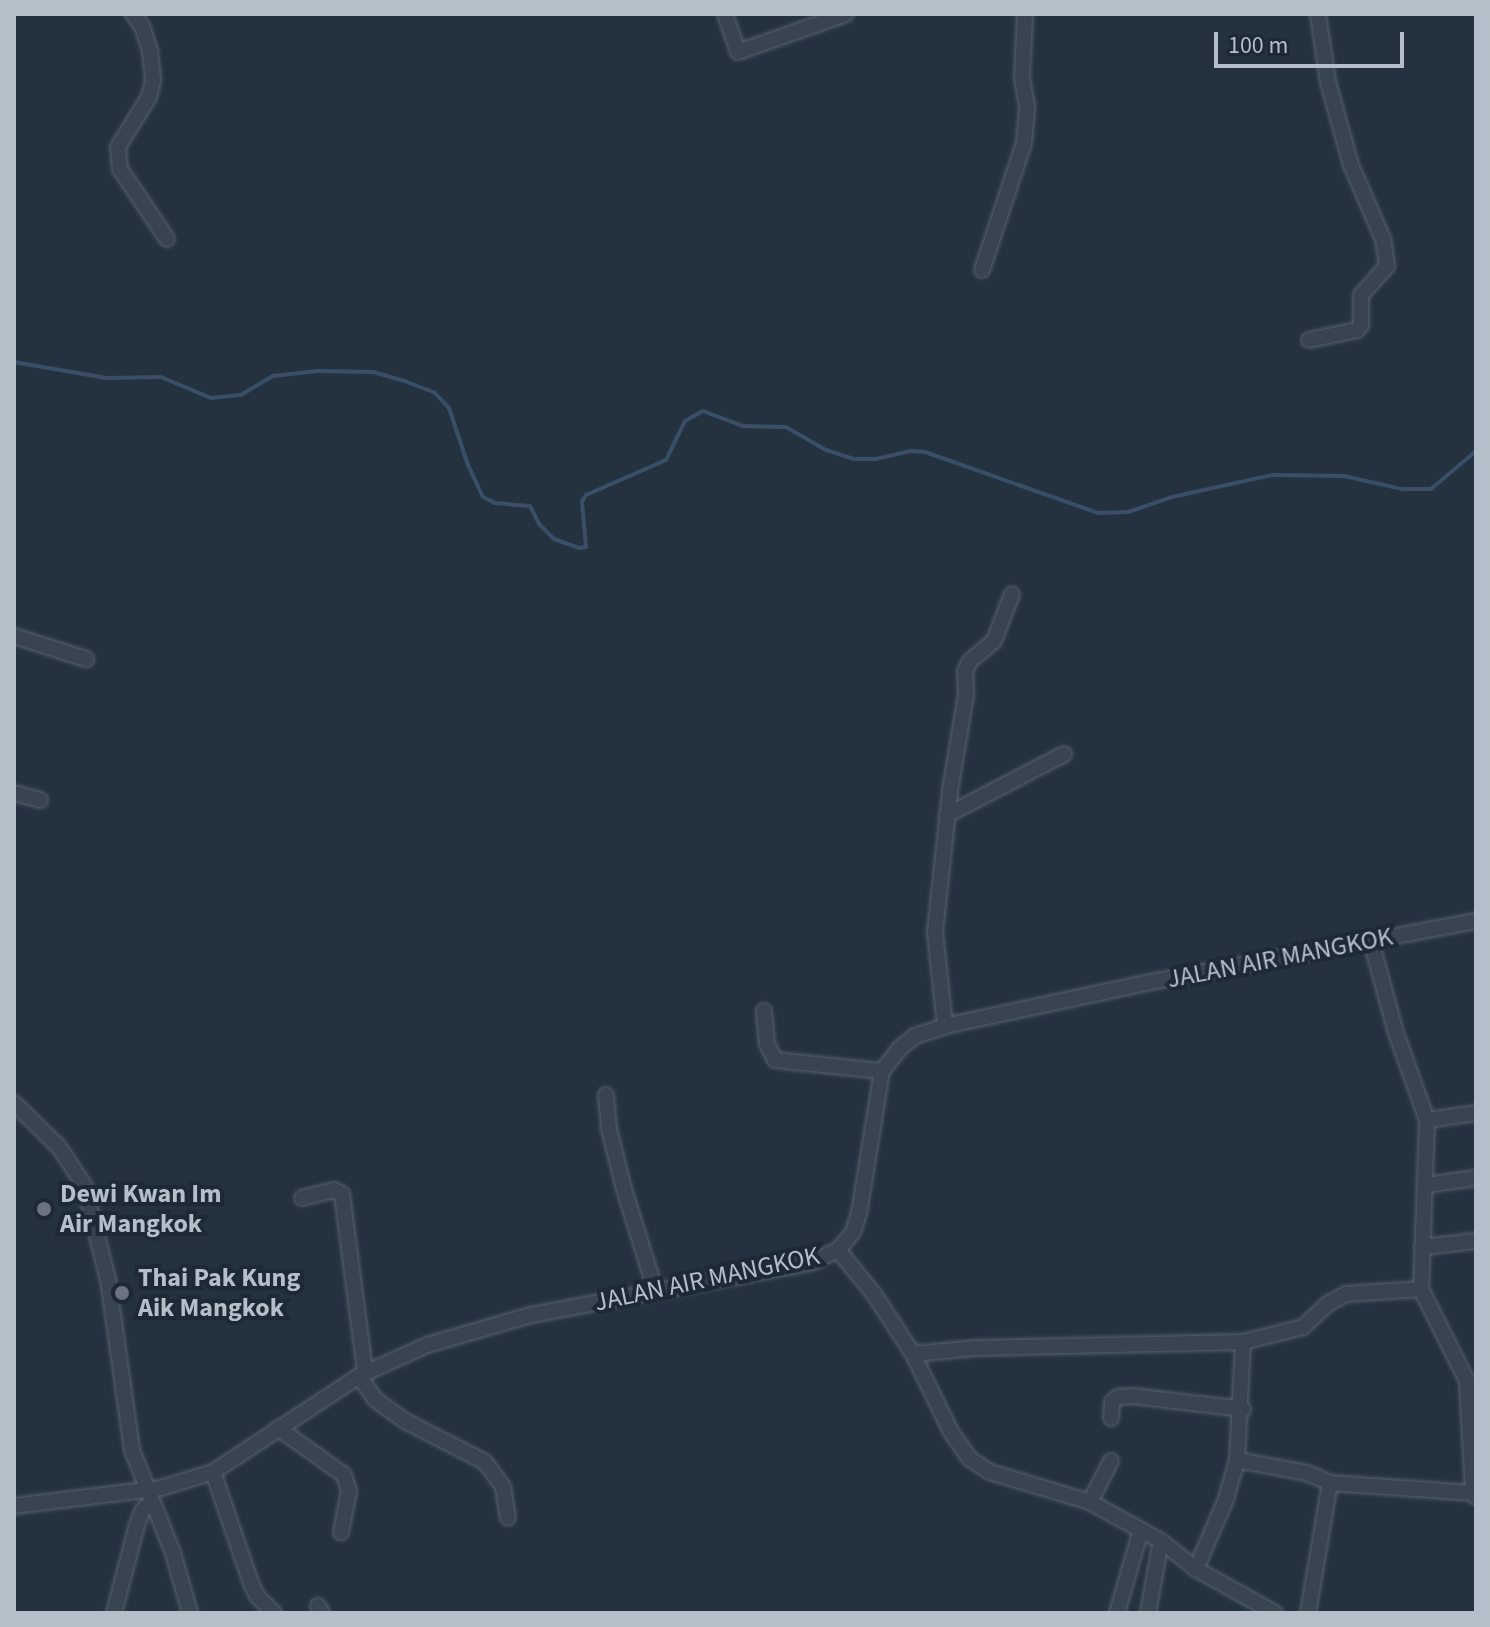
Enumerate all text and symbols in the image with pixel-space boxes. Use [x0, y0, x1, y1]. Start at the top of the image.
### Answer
scale bar [1218, 16, 1408, 66]
text: 100 m [1228, 28, 1288, 63]
street label: JALAN AIR MANGKOK [1165, 921, 1395, 995]
place label: Dewi Kwan Im Air Mangkok [60, 1178, 221, 1240]
marker: Dewi Kwan Im Air Mangkok [35, 1200, 53, 1218]
street label: JALAN AIR MANGKOK [592, 1240, 822, 1318]
place label: Thai Pak Kung Aik Mangkok [138, 1262, 300, 1324]
marker: Thai Pak Kung Aik Mangkok [113, 1284, 131, 1302]

